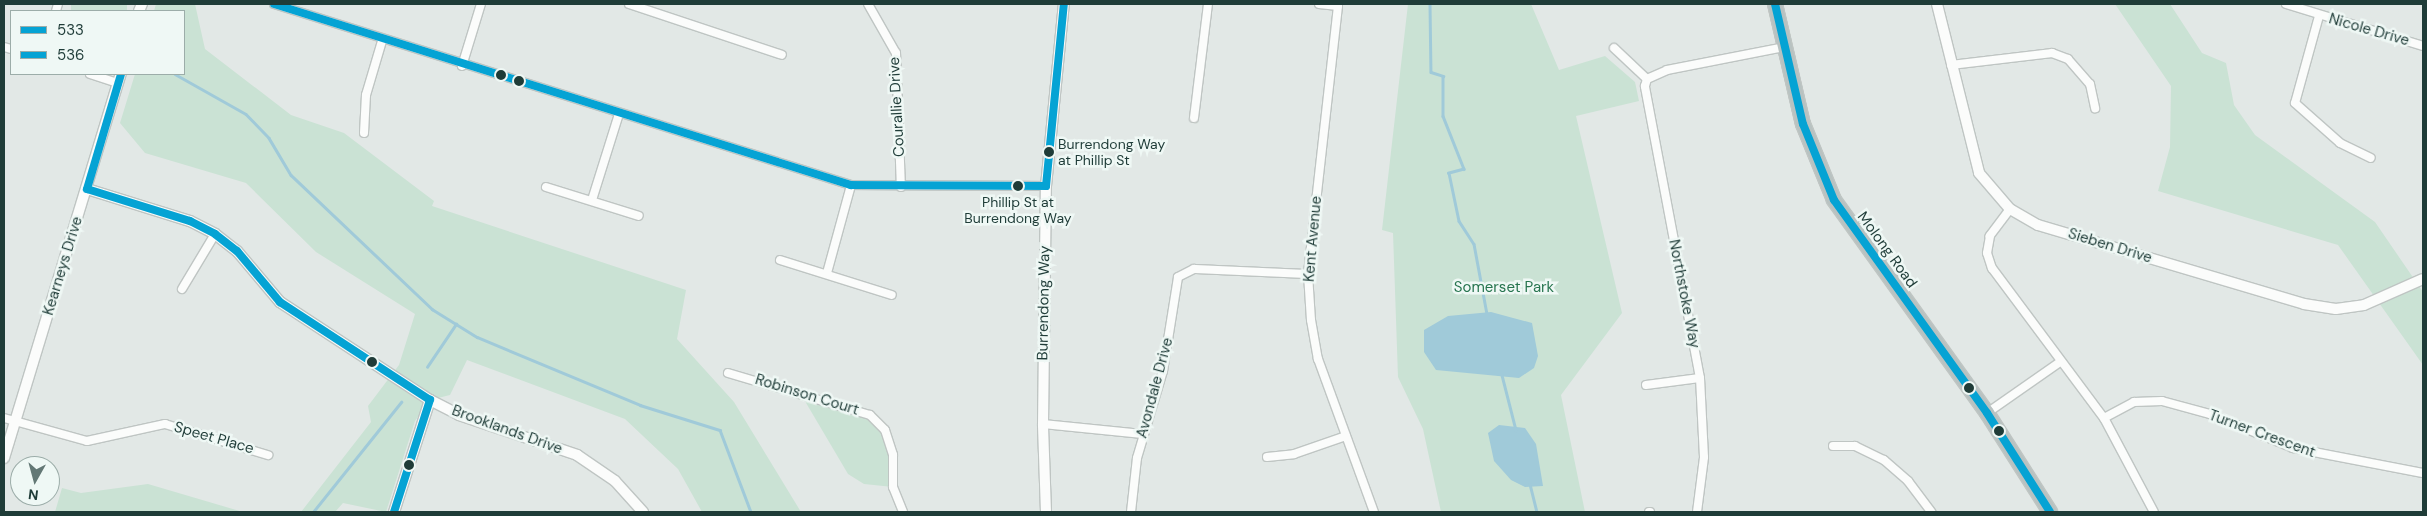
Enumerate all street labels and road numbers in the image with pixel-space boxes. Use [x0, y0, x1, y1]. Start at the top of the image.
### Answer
street label: Nicole Drive [2327, 10, 2411, 50]
street label: Courallie Drive [885, 56, 909, 158]
street label: Kent Avenue [1300, 195, 1326, 283]
street label: Molong Road [1853, 208, 1921, 292]
street label: Kearneys Drive [39, 214, 87, 318]
street label: Sieben Drive [2066, 225, 2154, 267]
street label: Northstoke Way [1665, 238, 1703, 350]
street label: Burrendong Way [1034, 245, 1054, 361]
street label: Avondale Drive [1133, 336, 1177, 440]
street label: Robinson Court [753, 371, 861, 419]
street label: Brooklands Drive [449, 402, 565, 458]
street label: Turner Crescent [2206, 406, 2318, 462]
street label: Speet Place [172, 418, 256, 458]

